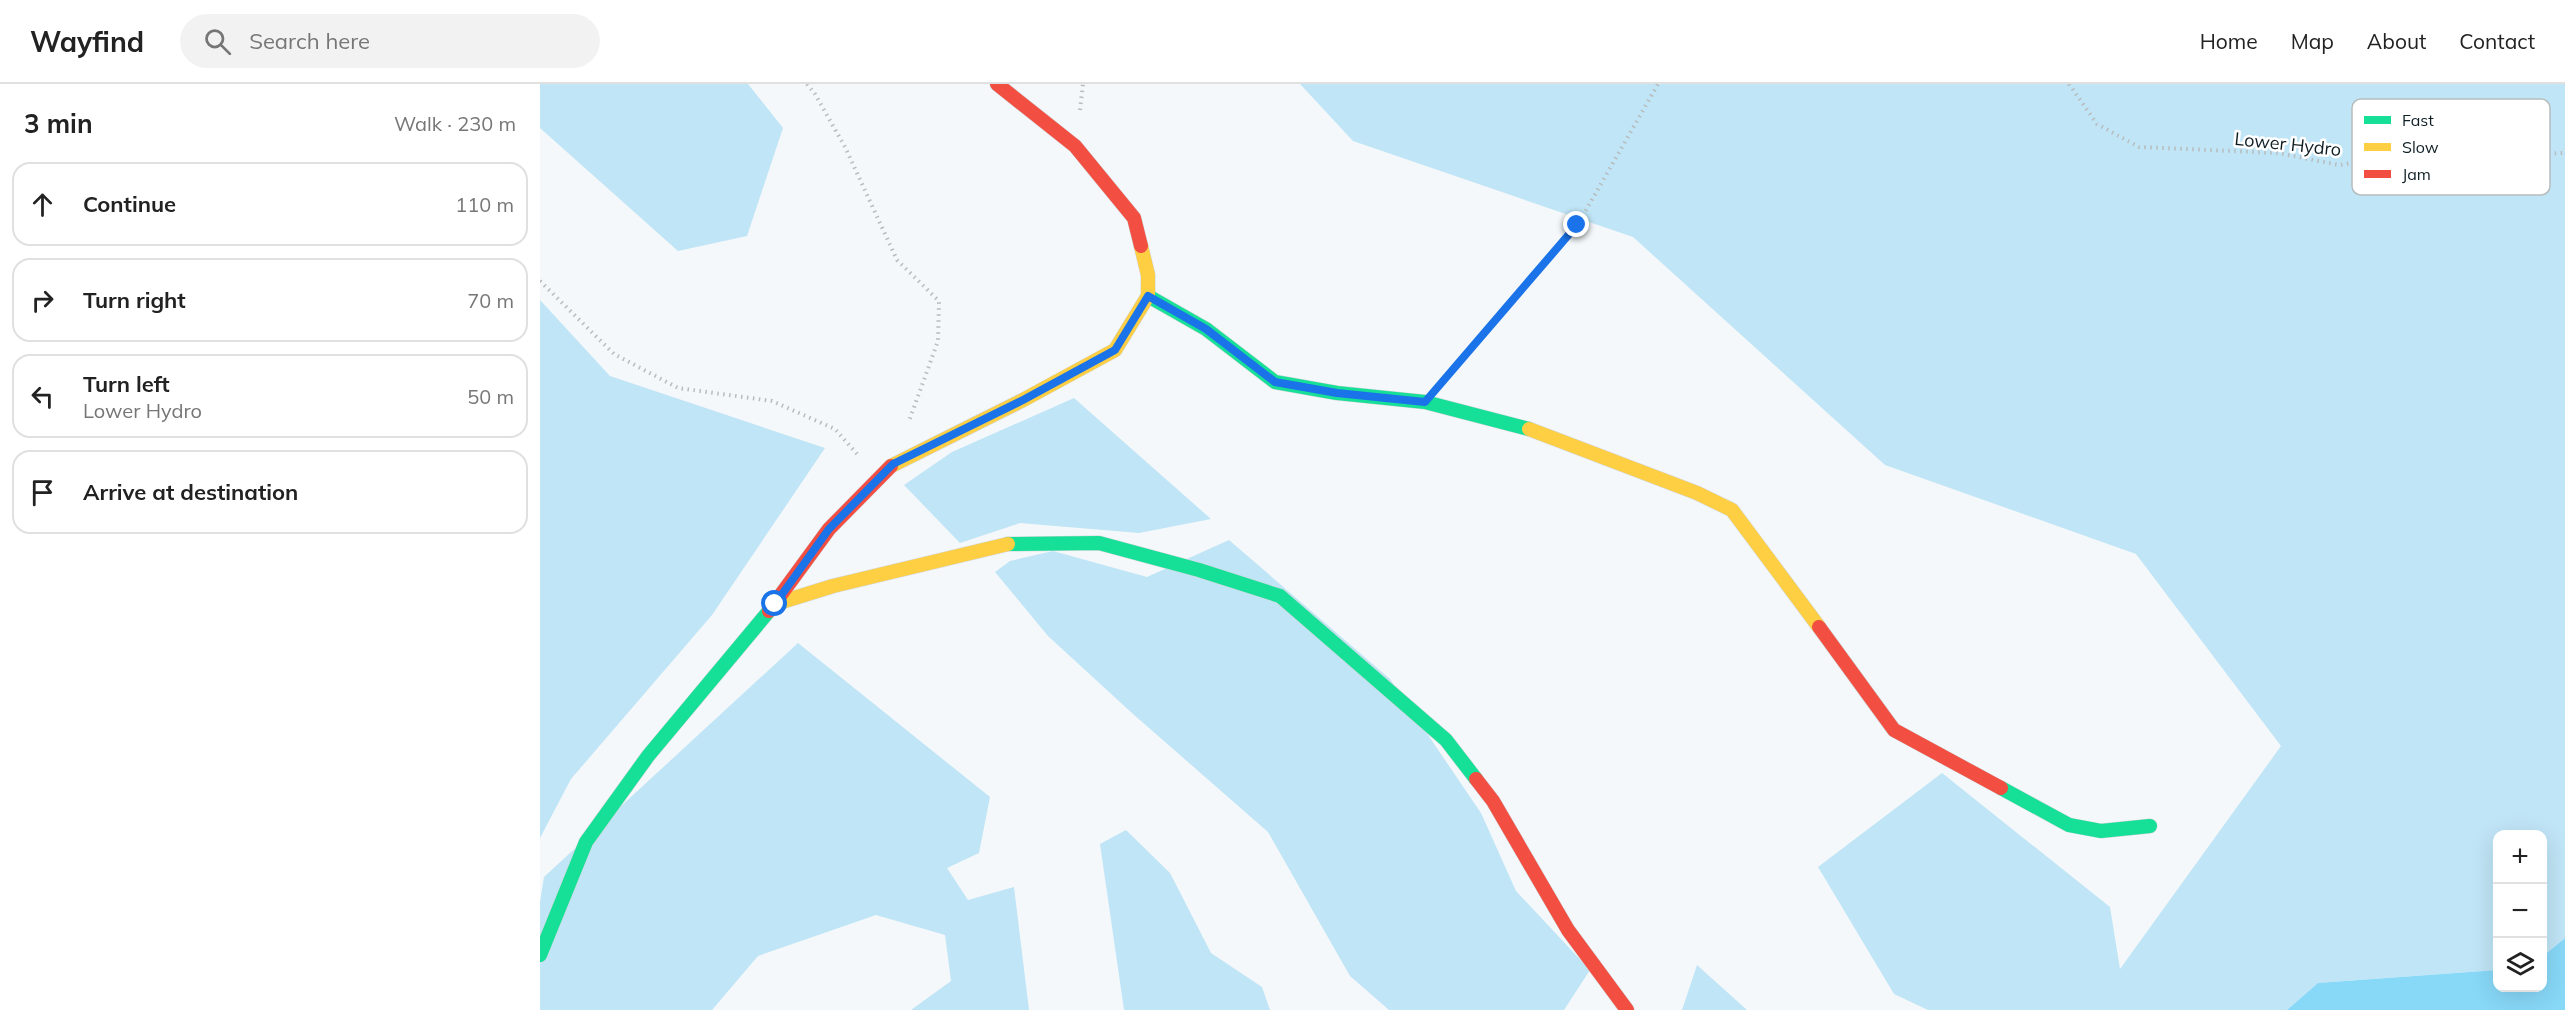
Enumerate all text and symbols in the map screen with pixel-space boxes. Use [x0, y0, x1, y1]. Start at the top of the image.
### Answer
search box [180, 14, 600, 68]
text: Wayfind [30, 24, 144, 59]
icon: search [201, 25, 234, 58]
text: Search here [249, 27, 370, 55]
text: Home [2200, 28, 2258, 54]
text: Map [2291, 28, 2334, 54]
text: About [2367, 28, 2426, 54]
text: Contact [2459, 28, 2535, 54]
legend [2352, 99, 2550, 195]
text: 3 min [24, 107, 93, 140]
text: Fast [2402, 110, 2434, 130]
text: Walk · 230 m [394, 111, 516, 136]
street label: Lower Hydro [2234, 127, 2342, 161]
text: Slow [2402, 137, 2439, 157]
text: Jam [2402, 164, 2431, 184]
icon: ahead [26, 188, 59, 221]
text: Continue [83, 190, 176, 218]
text: 110 m [455, 192, 514, 217]
route end [1563, 211, 1589, 237]
icon: right [26, 284, 59, 317]
text: Turn right [83, 286, 186, 314]
text: 70 m [467, 288, 514, 313]
text: Turn left [83, 370, 170, 398]
icon: left [26, 380, 59, 413]
text: 50 m [467, 384, 514, 409]
text: Lower Hydro [83, 398, 202, 423]
icon: arrive [26, 476, 59, 509]
text: Arrive at destination [83, 478, 298, 506]
route start [761, 590, 787, 616]
map controls [2493, 830, 2547, 992]
button: + [2493, 830, 2547, 884]
button: − [2493, 884, 2547, 938]
button: layers [2493, 938, 2547, 992]

